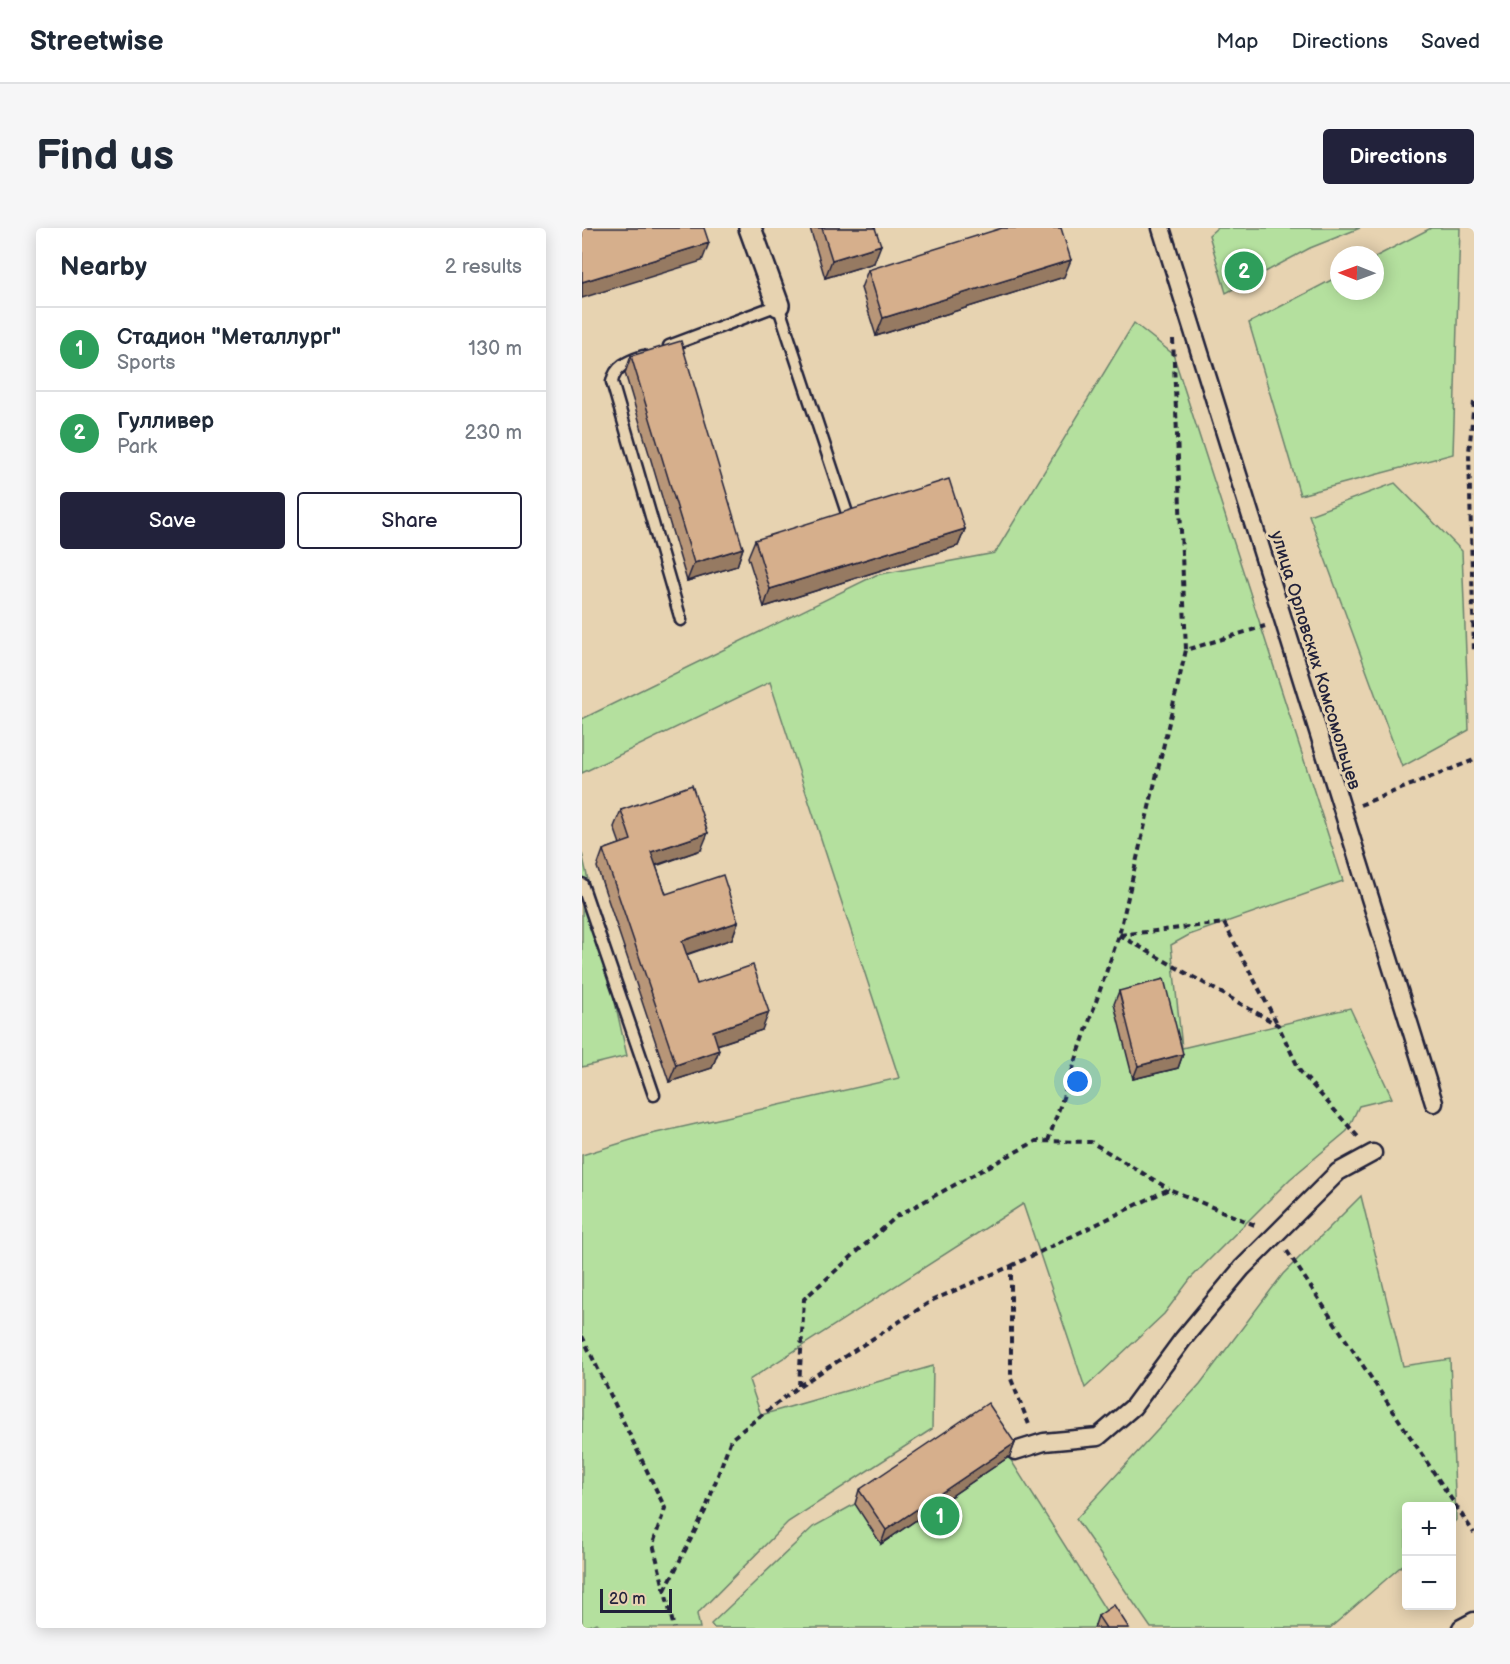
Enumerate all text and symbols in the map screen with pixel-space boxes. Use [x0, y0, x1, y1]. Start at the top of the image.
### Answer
text: Streetwise [30, 25, 163, 58]
text: Map [1216, 29, 1259, 54]
text: Directions [1292, 29, 1388, 54]
text: Saved [1421, 29, 1480, 54]
button: Directions [1323, 129, 1474, 184]
text: Find us [36, 131, 174, 182]
north arrow [1330, 246, 1384, 300]
pin: 2 [1224, 248, 1264, 294]
text: Nearby [60, 252, 147, 283]
text: 2 results [445, 255, 522, 279]
text: Стадион "Металлург" [117, 324, 341, 351]
text: 1 [75, 337, 84, 361]
text: 130 m [468, 337, 522, 361]
text: Sports [117, 351, 175, 375]
text: Гулливер [117, 408, 214, 435]
text: 2 [74, 421, 85, 445]
text: 230 m [465, 421, 522, 445]
text: Park [117, 435, 157, 459]
button: Save [60, 492, 285, 549]
button: Share [297, 492, 522, 549]
street label: улица Орловских Комсомольцев [1266, 528, 1365, 793]
your location [1063, 1067, 1092, 1096]
pin: 1 [920, 1494, 960, 1538]
map controls [1402, 1502, 1456, 1610]
button: + [1402, 1502, 1456, 1556]
button: − [1402, 1556, 1456, 1610]
scale bar [600, 1586, 672, 1614]
text: 20 m [609, 1590, 645, 1609]

